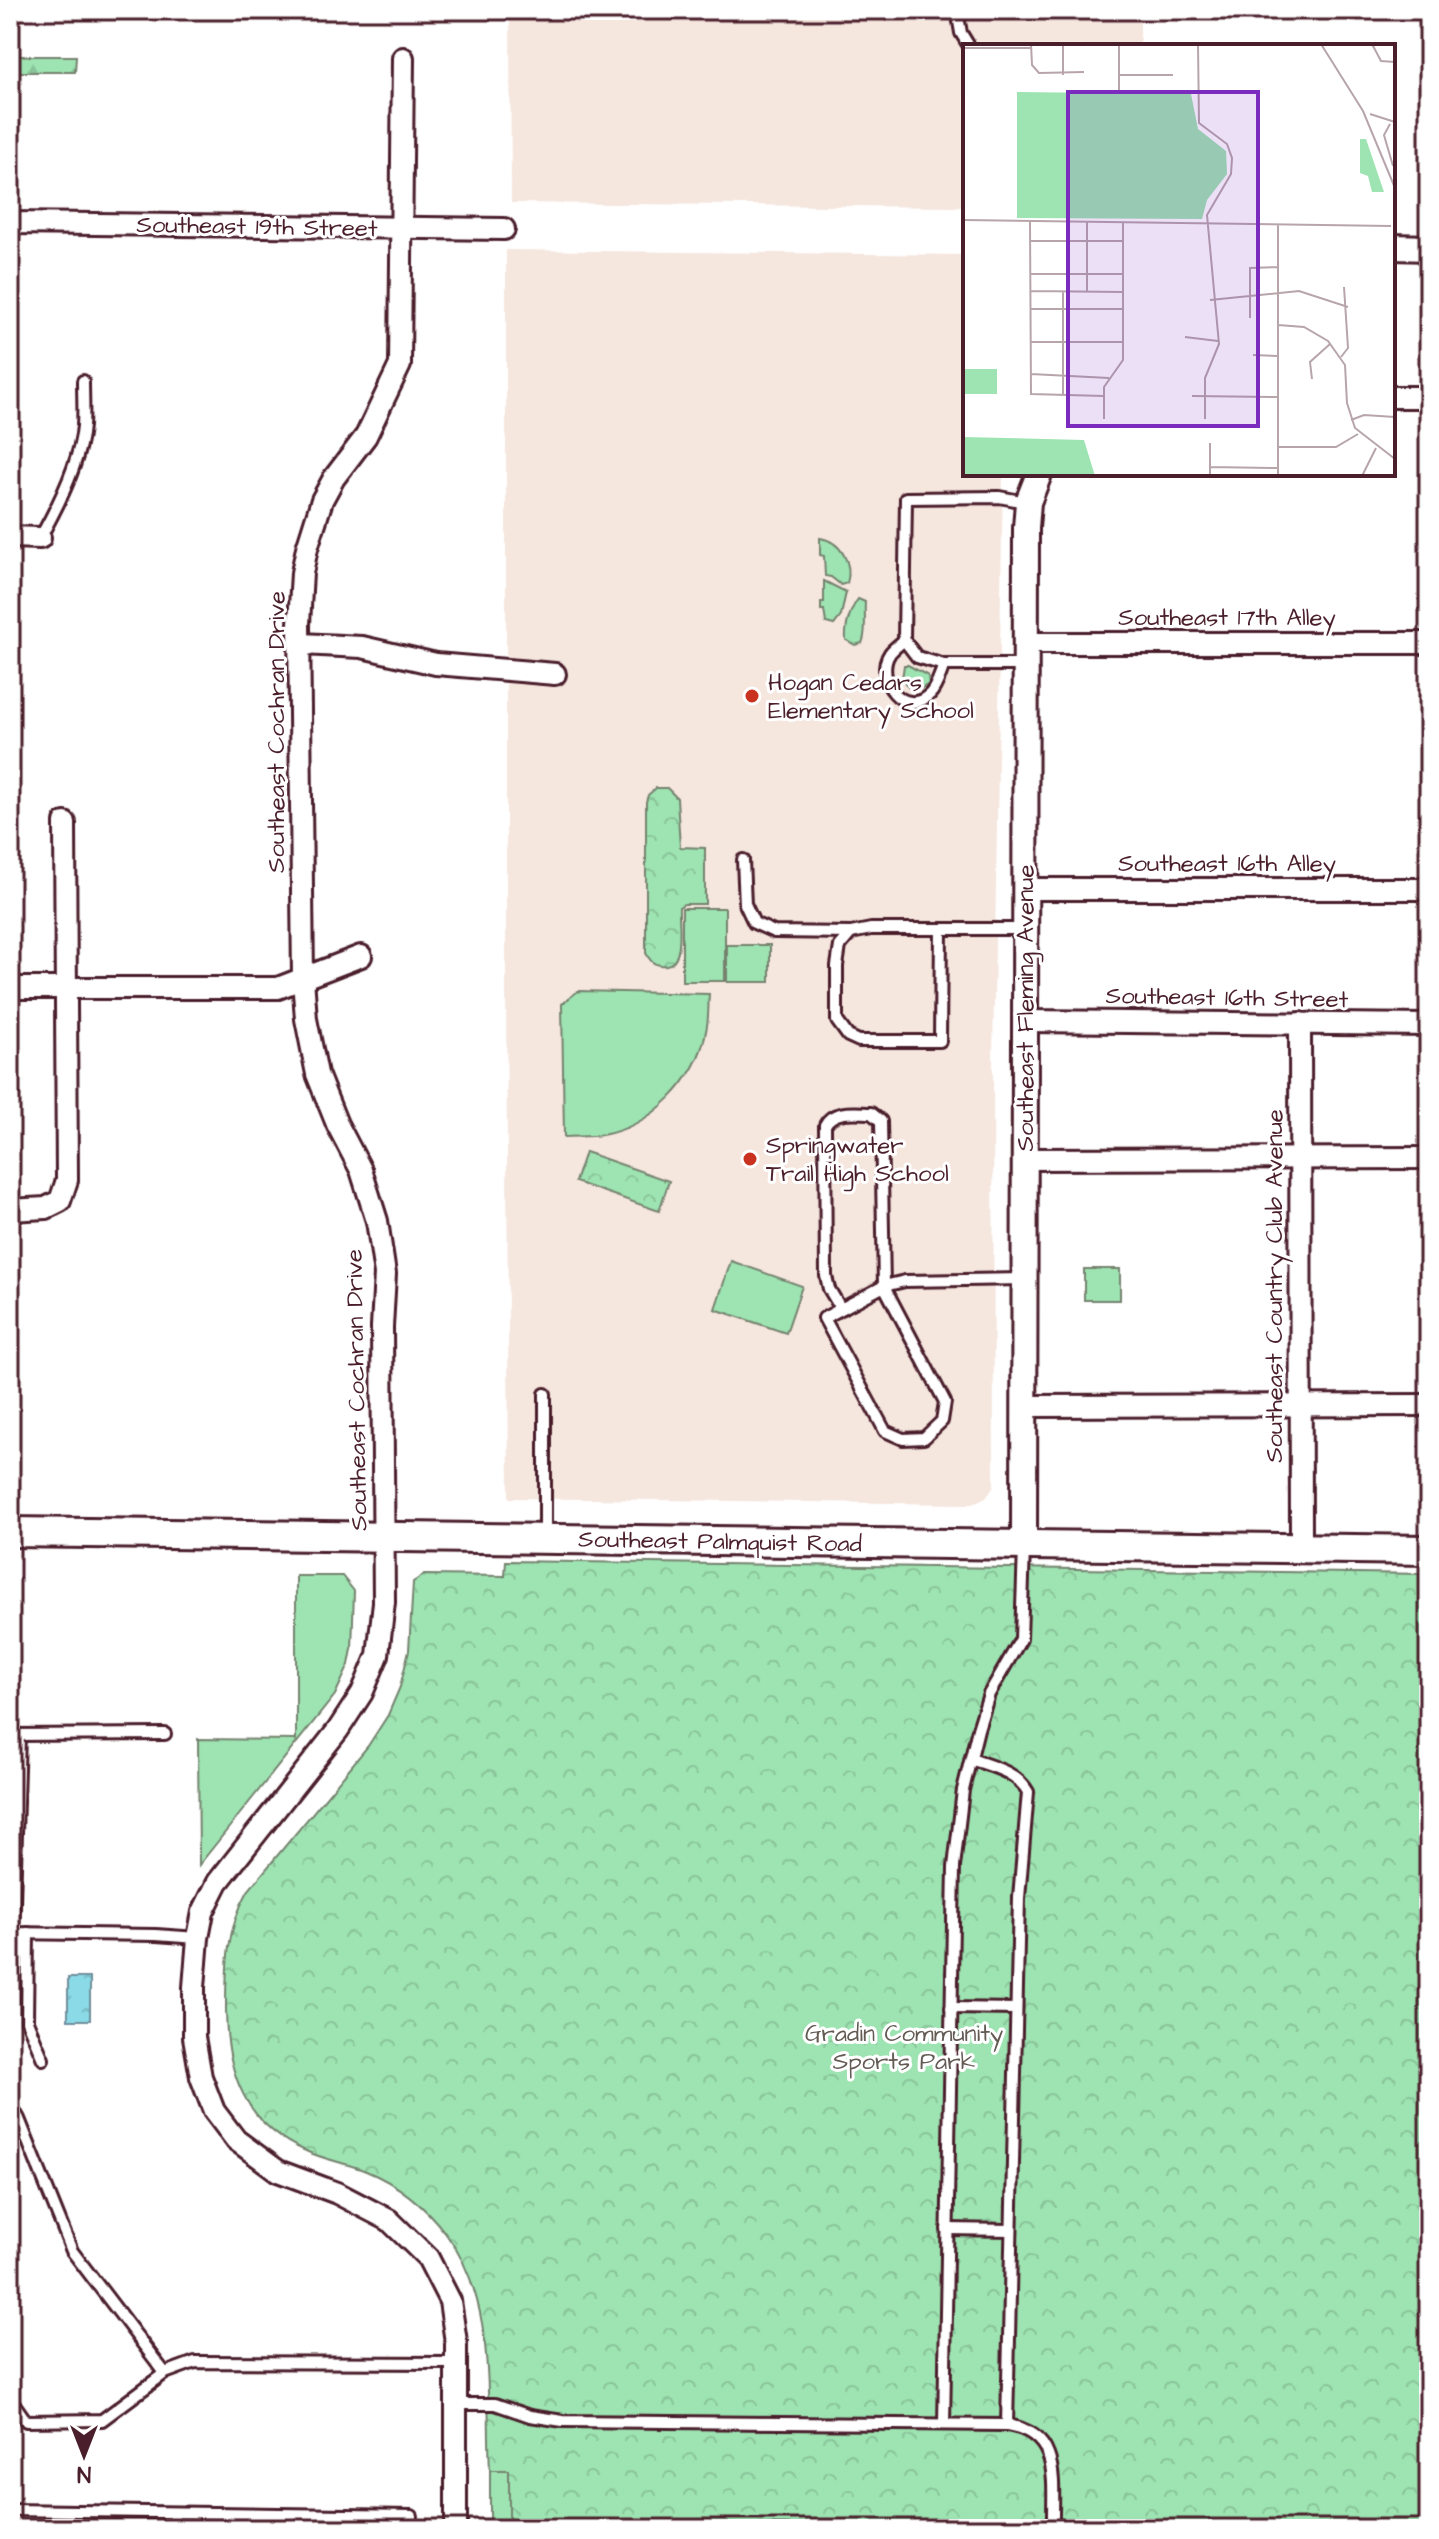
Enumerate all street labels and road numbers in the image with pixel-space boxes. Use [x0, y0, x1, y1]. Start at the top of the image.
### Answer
street label: Southeast 19th Street [136, 208, 378, 246]
street label: Southeast Cochran Drive [260, 591, 294, 873]
street label: Southeast 17th Alley [1118, 601, 1336, 636]
street label: Southeast 16th Alley [1118, 847, 1336, 882]
street label: Southeast Fleming Avenue [1009, 865, 1044, 1151]
street label: Southeast 16th Street [1105, 979, 1349, 1017]
street label: Southeast Country Club Avenue [1258, 1109, 1293, 1463]
street label: Southeast Cochran Drive [338, 1249, 376, 1531]
street label: Southeast Palmquist Road [578, 1523, 862, 1561]

